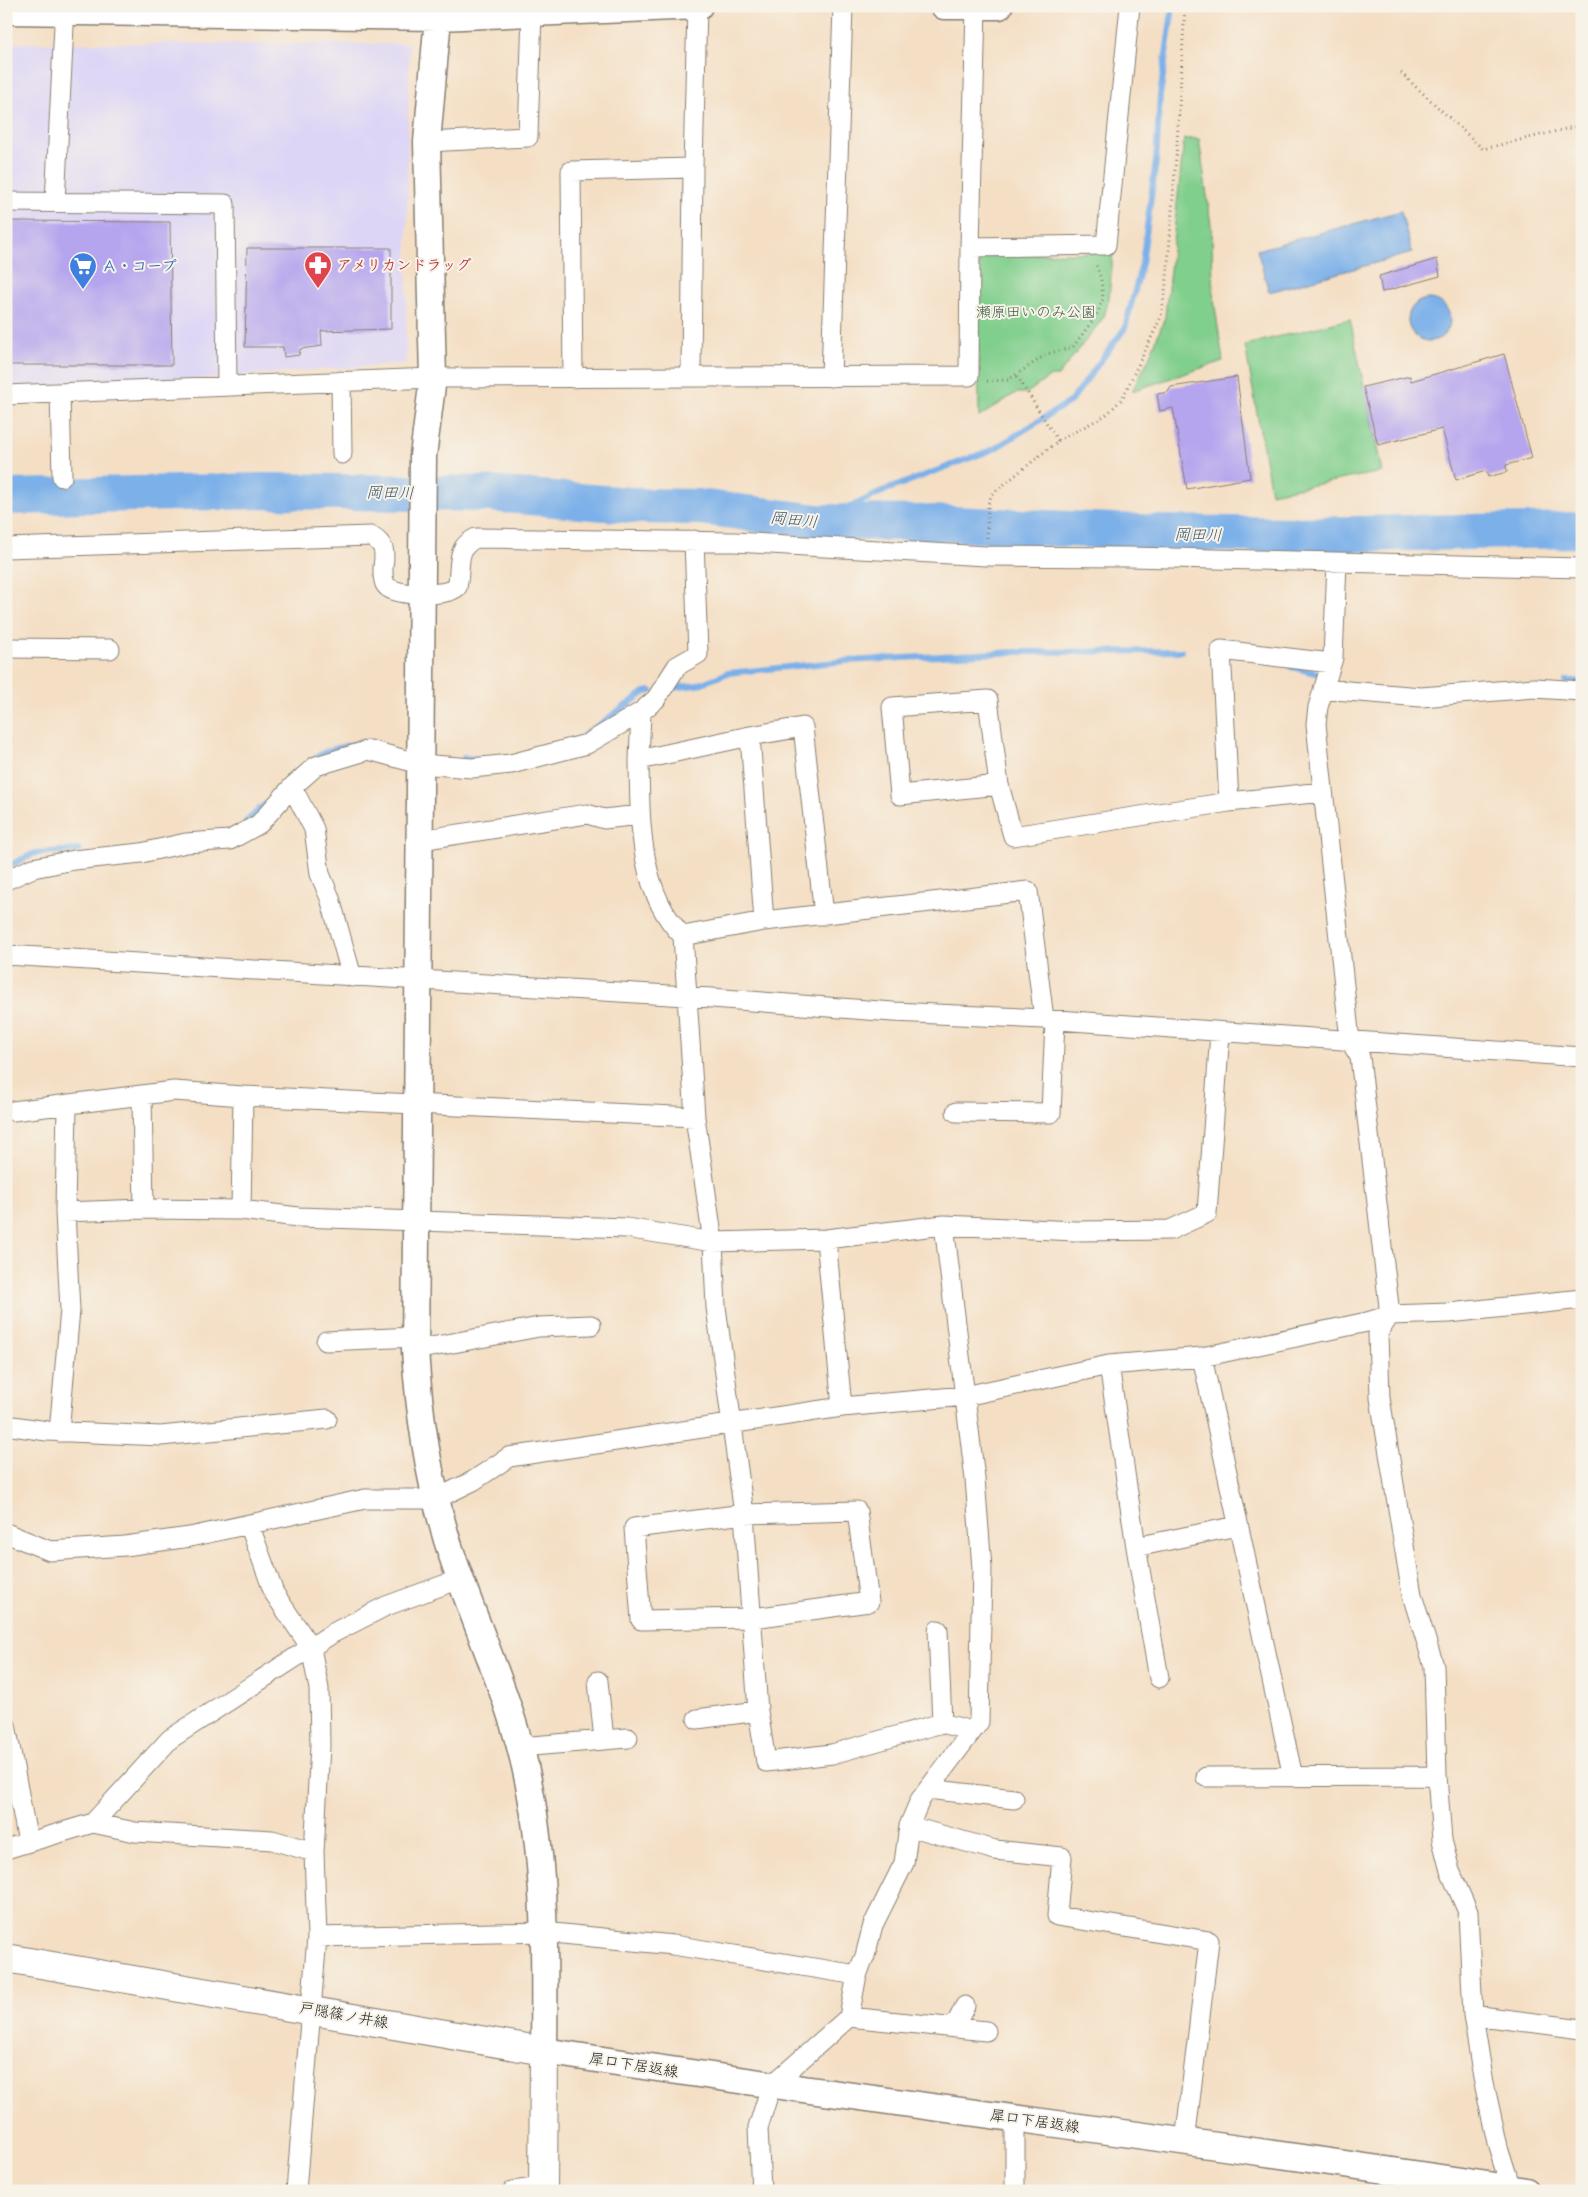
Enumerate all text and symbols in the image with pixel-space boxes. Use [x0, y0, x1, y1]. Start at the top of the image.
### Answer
pharmacy icon: アメリカンドラッグ [303, 250, 333, 289]
supermarket icon: Ａ・コープ [68, 251, 98, 290]
place label: アメリカンドラッグ [337, 255, 471, 275]
place label: Ａ・コープ [102, 256, 176, 276]
park label: 瀬原田いのみ公園 [976, 302, 1096, 322]
water label: 岡田川 [366, 482, 414, 503]
water label: 岡田川 [769, 507, 819, 532]
water label: 岡田川 [1174, 524, 1222, 545]
street label: 戸隠篠ノ井線 [298, 1997, 390, 2033]
street label: 犀口下居返線 [588, 2048, 680, 2082]
street label: 犀口下居返線 [989, 2105, 1081, 2137]

